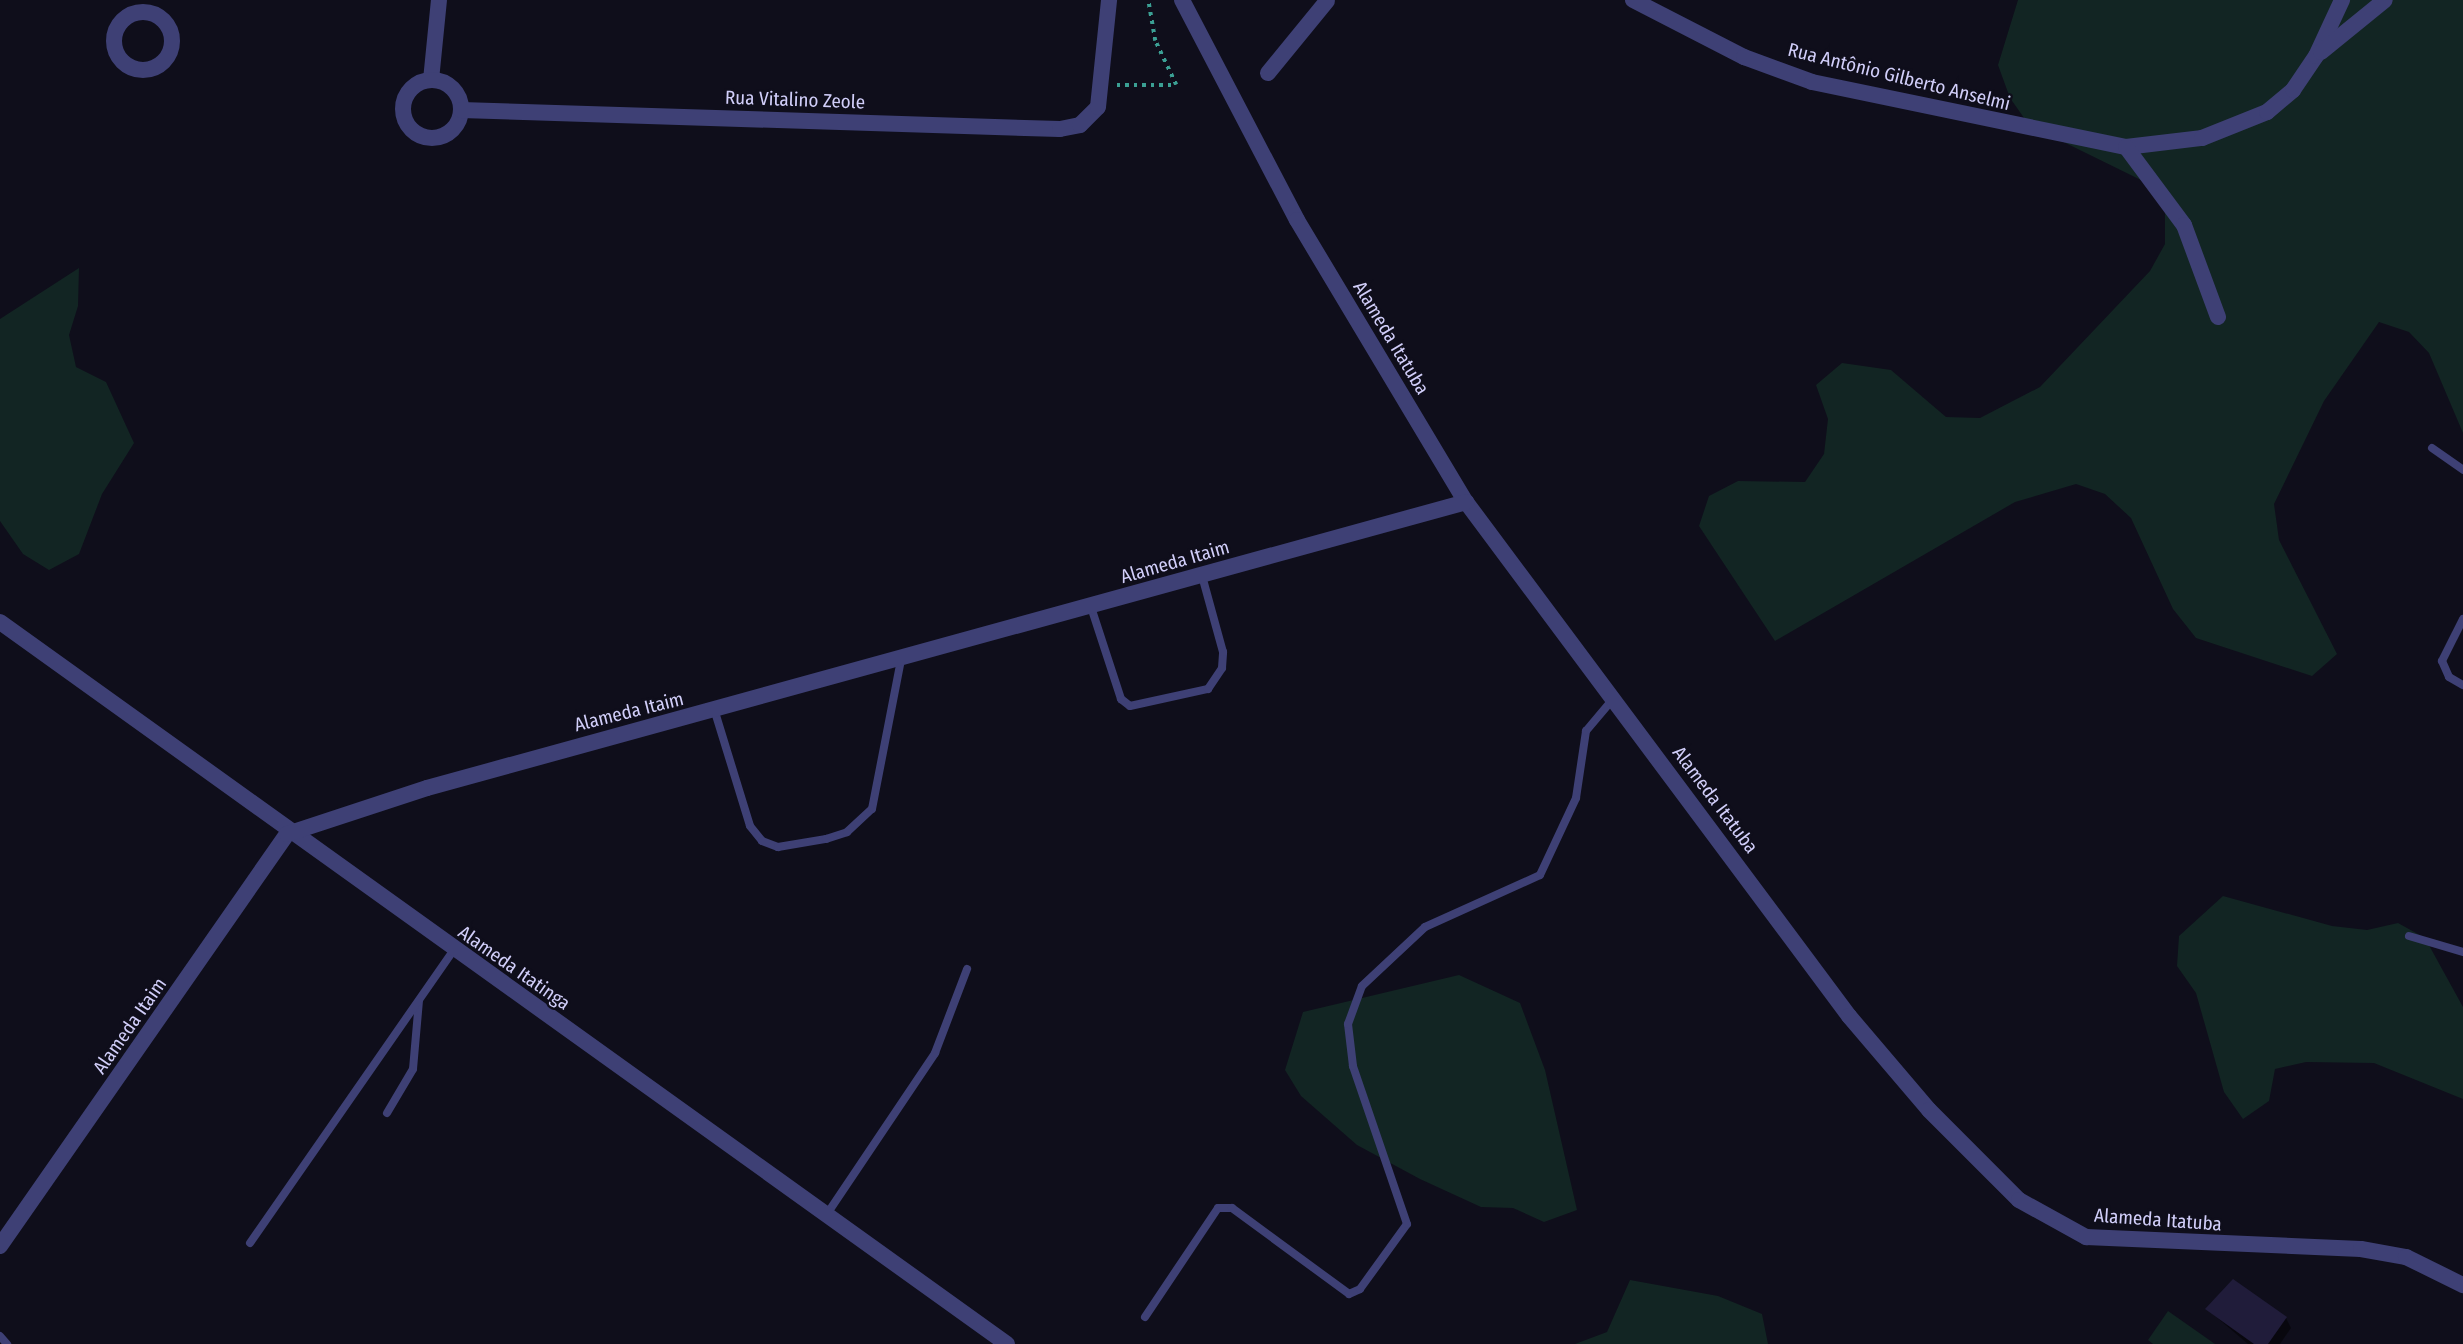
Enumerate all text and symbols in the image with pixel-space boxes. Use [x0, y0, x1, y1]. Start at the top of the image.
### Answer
street label: Rua Antônio Gilberto Anselmi [1785, 38, 2013, 116]
street label: Rua Vitalino Zeole [725, 86, 865, 114]
street label: Alameda Itatuba [1348, 277, 1434, 399]
street label: Alameda Itaim [1118, 536, 1232, 588]
street label: Alameda Itaim [572, 687, 686, 737]
street label: Alameda Itatuba [1667, 742, 1763, 858]
street label: Alameda Itatinga [454, 921, 574, 1015]
street label: Alameda Itaim [89, 974, 171, 1078]
street label: Alameda Itatuba [2093, 1204, 2223, 1236]

